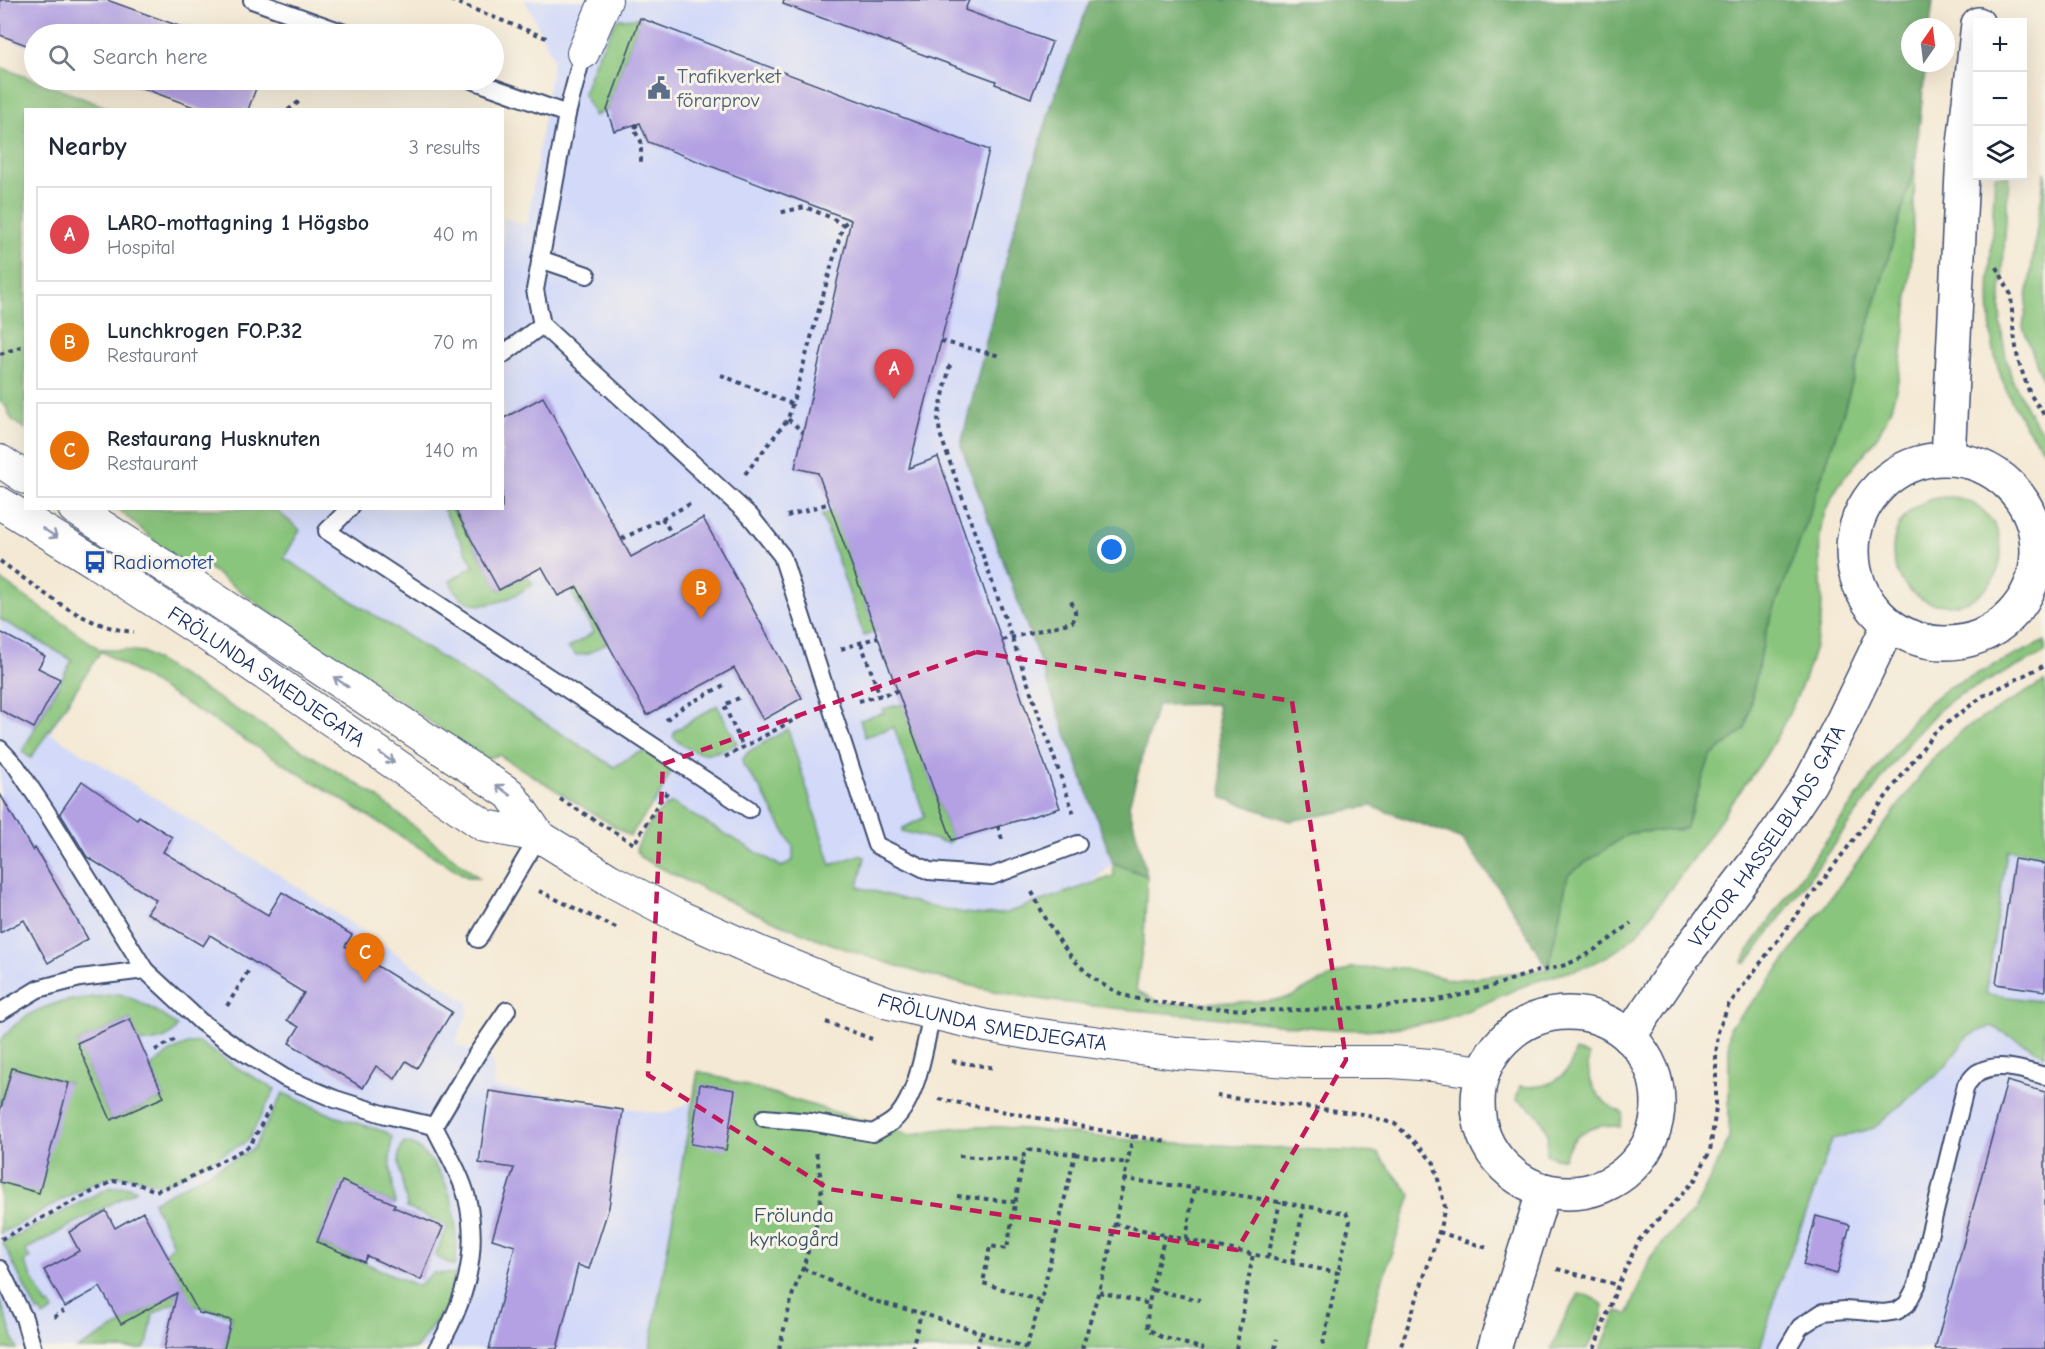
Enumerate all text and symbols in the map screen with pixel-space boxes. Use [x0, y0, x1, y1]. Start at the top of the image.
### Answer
north arrow [1901, 18, 1955, 72]
map controls [1973, 18, 2027, 180]
button: + [1973, 18, 2027, 72]
search box [24, 24, 504, 90]
icon: search [45, 41, 78, 74]
text: Search here [93, 44, 208, 70]
place label: Trafikverket förarprov [676, 64, 782, 112]
button: − [1973, 72, 2027, 126]
public building icon: Trafikverket förarprov [646, 75, 672, 101]
button: layers [1973, 126, 2027, 180]
text: Nearby [48, 132, 127, 162]
text: 3 results [409, 136, 480, 159]
text: LARO-mottagning 1 Högsbo [107, 210, 369, 236]
text: A [64, 223, 75, 246]
text: 40 m [433, 223, 478, 246]
text: Hospital [107, 236, 175, 259]
text: Lunchkrogen FO.P.32 [107, 318, 302, 344]
text: B [63, 331, 76, 354]
text: 70 m [433, 331, 478, 354]
text: Restaurant [107, 344, 197, 367]
pin: A [874, 350, 914, 399]
text: Restaurang Husknuten [107, 426, 320, 452]
text: C [63, 439, 76, 462]
text: 140 m [425, 439, 478, 462]
text: Restaurant [107, 452, 197, 475]
one-way arrow [41, 528, 58, 540]
your location [1097, 535, 1126, 564]
bus stop icon: Radiomotet [82, 549, 108, 575]
place label: Radiomotet [113, 550, 214, 574]
pin: B [682, 570, 720, 619]
street label: FRÖLUNDA SMEDJEGATA [163, 601, 370, 752]
one-way arrow [332, 676, 349, 689]
street label: VICTOR HASSELBLADS GATA [1683, 721, 1850, 952]
one-way arrow [378, 752, 394, 764]
one-way arrow [495, 784, 511, 797]
pin: C [346, 934, 385, 983]
street label: FRÖLUNDA SMEDJEGATA [875, 988, 1109, 1056]
park label: Frölunda kyrkogård [749, 1203, 839, 1251]

